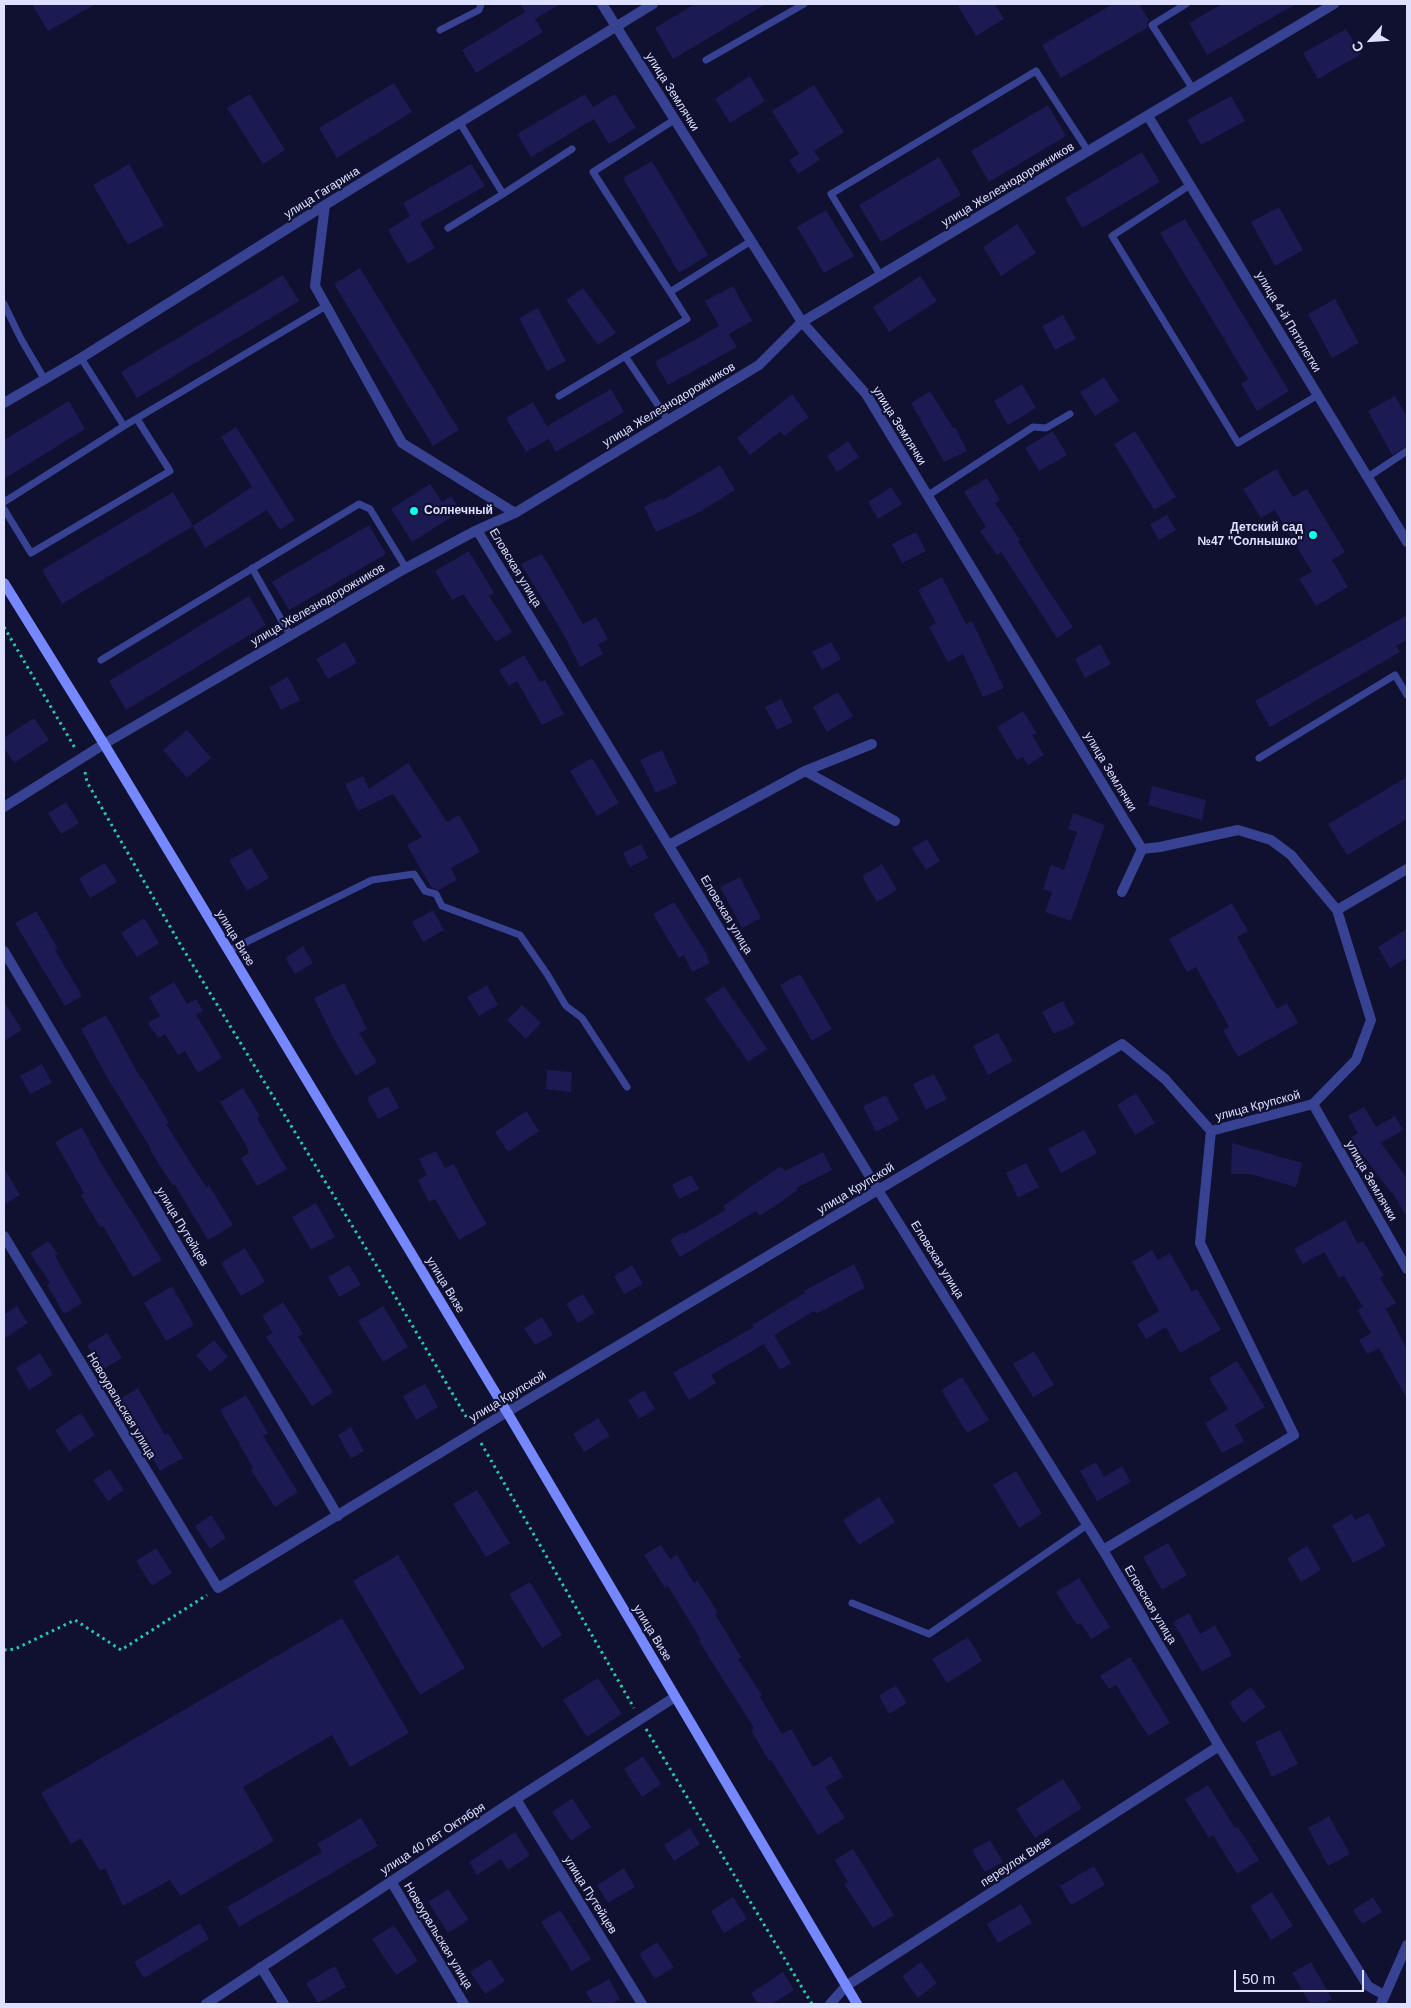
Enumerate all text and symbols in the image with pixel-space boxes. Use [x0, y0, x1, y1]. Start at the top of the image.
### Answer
north arrow [1346, 15, 1396, 65]
text: С [1348, 39, 1367, 55]
street label: улица Землячки [642, 50, 702, 134]
street label: улица Железнодорожников [939, 140, 1077, 230]
street label: улица Гагарина [282, 164, 362, 222]
street label: улица 4-й Пятилетки [1252, 269, 1324, 375]
street label: улица Железнодорожников [600, 360, 738, 450]
street label: улица Землячки [869, 384, 929, 468]
place label: Солнечный [424, 504, 493, 518]
marker: Солнечный [408, 505, 420, 517]
place label: Детский сад №47 "Солнышко" [1198, 521, 1303, 549]
street label: Еловская улица [486, 526, 544, 610]
marker: Детский сад №47 "Солнышко" [1307, 529, 1319, 541]
street label: улица Железнодорожников [249, 561, 387, 649]
street label: улица Землячки [1081, 730, 1139, 814]
street label: Еловская улица [697, 873, 755, 957]
street label: улица Визе [213, 907, 257, 969]
street label: улица Крупской [1214, 1088, 1302, 1124]
street label: улица Землячки [1342, 1138, 1400, 1224]
street label: улица Крупской [815, 1160, 897, 1218]
street label: улица Путейцев [153, 1185, 211, 1269]
street label: Еловская улица [907, 1218, 967, 1302]
street label: улица Визе [423, 1254, 467, 1316]
street label: Новоуральская улица [84, 1350, 158, 1462]
street label: улица Крупской [467, 1368, 549, 1426]
street label: Еловская улица [1121, 1563, 1179, 1647]
street label: улица Визе [630, 1602, 674, 1664]
street label: улица 40 лет Октября [378, 1800, 488, 1878]
street label: переулок Визе [978, 1834, 1054, 1890]
street label: улица Путейцев [560, 1853, 620, 1937]
street label: Новоуральская улица [401, 1880, 475, 1992]
scale bar [1236, 1960, 1366, 1992]
text: 50 m [1242, 1970, 1275, 1987]

